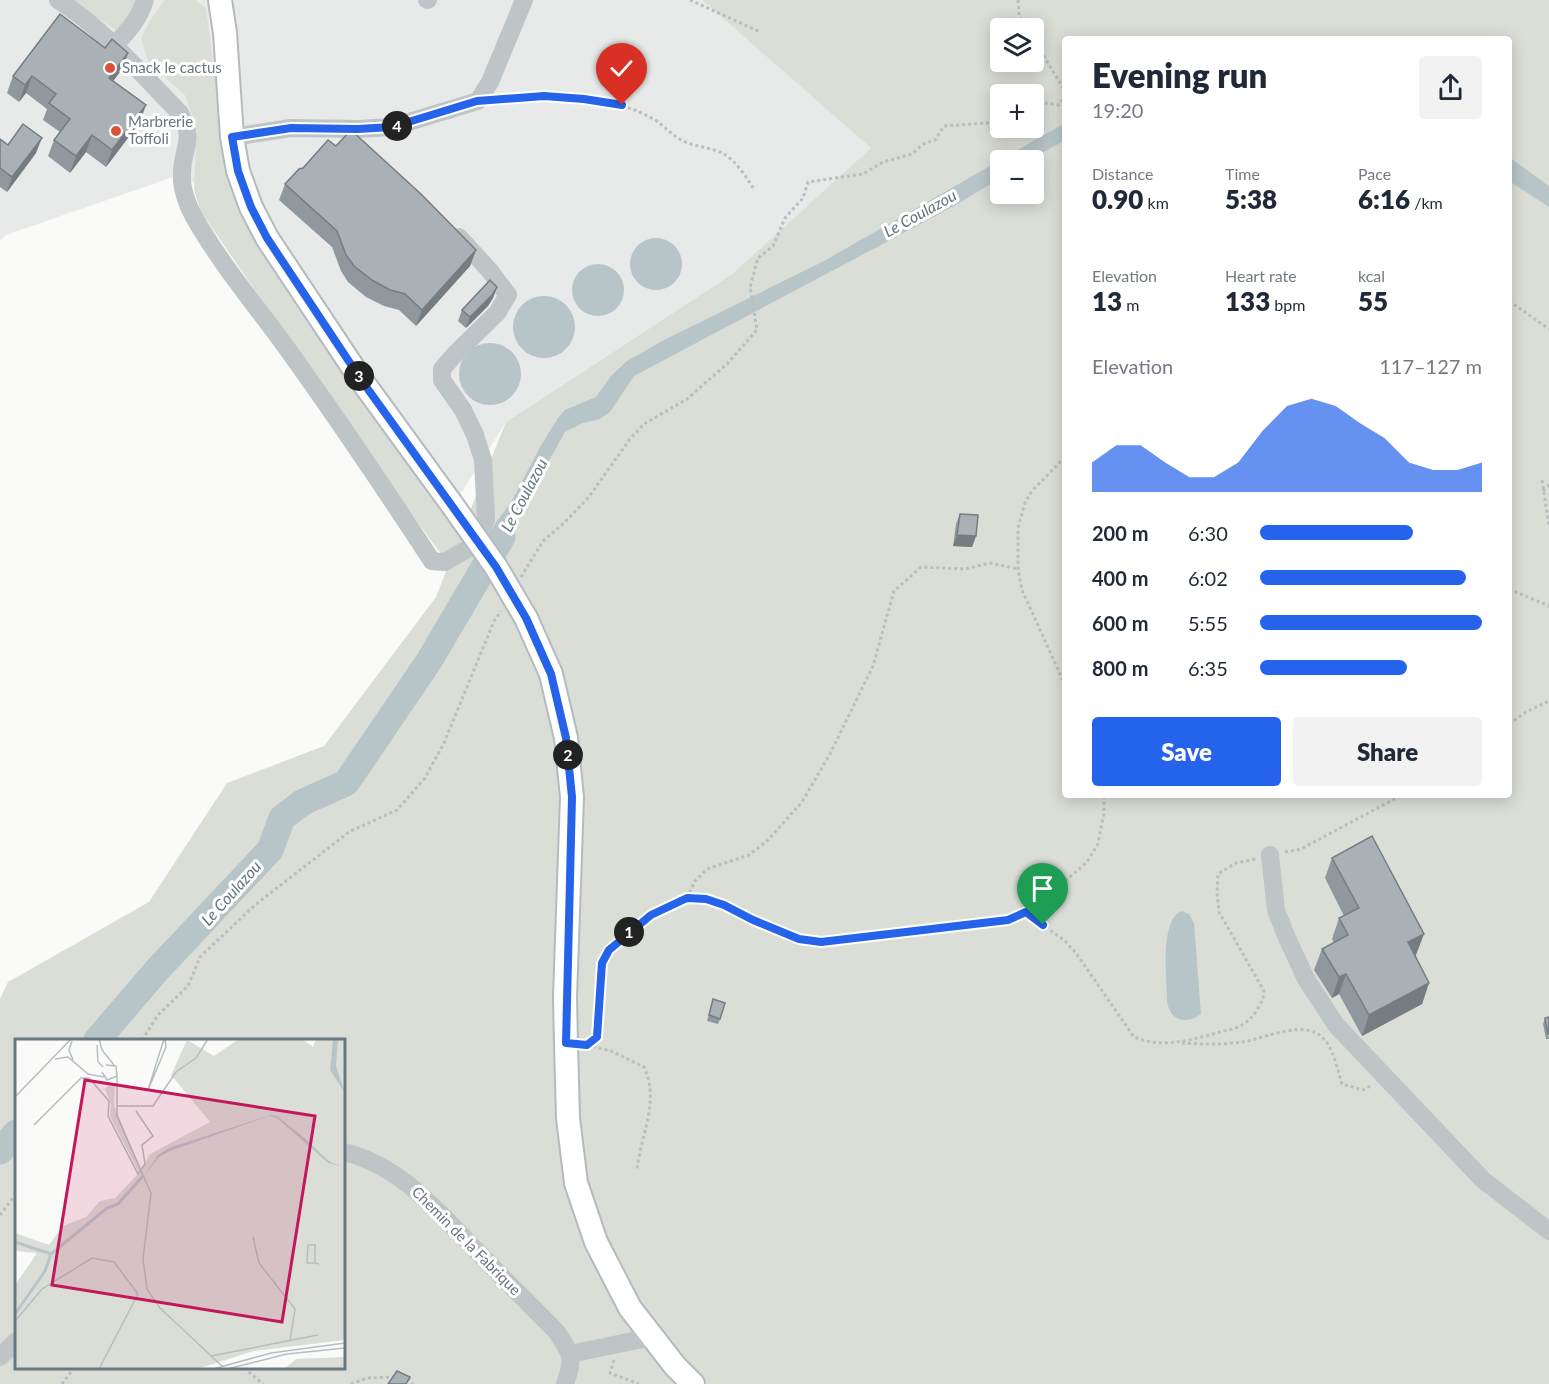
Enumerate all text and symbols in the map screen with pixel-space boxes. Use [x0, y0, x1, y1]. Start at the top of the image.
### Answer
map controls [990, 18, 1044, 204]
button: layers [990, 18, 1044, 72]
pin [596, 43, 647, 105]
icon: check [605, 52, 638, 85]
text: Evening run [1092, 55, 1267, 95]
button: share [1419, 56, 1482, 119]
place label: Snack le cactus [122, 58, 222, 76]
marker: Snack le cactus [103, 61, 117, 75]
button: + [990, 84, 1044, 138]
text: 19:20 [1092, 98, 1143, 122]
pin: 4 [382, 111, 412, 141]
place label: Marbrerie Toffoli [128, 112, 193, 147]
text: 4 [392, 116, 402, 135]
marker: Marbrerie Toffoli [109, 124, 123, 138]
button: − [990, 150, 1044, 204]
text: Distance [1092, 164, 1153, 183]
text: Time [1225, 164, 1260, 183]
text: Pace [1358, 164, 1391, 183]
text: 0.90 [1092, 183, 1143, 215]
text: 5:38 [1225, 183, 1277, 215]
text: 6:16 [1358, 183, 1410, 215]
water label: Le Coulazou [880, 185, 959, 240]
text: km [1143, 193, 1169, 212]
text: /km [1410, 193, 1443, 212]
text: Elevation [1092, 266, 1157, 285]
text: Heart rate [1225, 266, 1297, 285]
text: kcal [1358, 266, 1385, 285]
text: 13 [1092, 285, 1122, 317]
text: 133 [1225, 285, 1270, 317]
text: 55 [1358, 285, 1388, 317]
text: m [1122, 295, 1139, 314]
text: bpm [1270, 295, 1305, 314]
text: Elevation [1092, 354, 1173, 378]
text: 117–127 m [1379, 354, 1482, 378]
pin: 3 [344, 361, 374, 391]
text: 3 [354, 366, 364, 385]
water label: Le Coulazou [496, 455, 551, 535]
text: 200 m [1092, 521, 1148, 545]
text: 6:30 [1188, 521, 1228, 545]
text: 400 m [1092, 566, 1148, 590]
text: 6:02 [1188, 566, 1228, 590]
text: 600 m [1092, 611, 1148, 635]
text: 5:55 [1188, 611, 1228, 635]
text: 800 m [1092, 656, 1148, 680]
text: 6:35 [1188, 656, 1228, 680]
button: Save [1092, 717, 1281, 786]
button: Share [1293, 717, 1482, 786]
pin: 2 [553, 740, 583, 770]
text: 2 [563, 745, 573, 764]
water label: Le Coulazou [197, 857, 264, 929]
pin [1017, 863, 1068, 925]
icon: arrive [1026, 872, 1059, 905]
pin: 1 [614, 917, 644, 947]
text: 1 [624, 922, 634, 941]
inset map [15, 1039, 345, 1369]
street label: Chemin de la Fabrique [409, 1182, 525, 1298]

